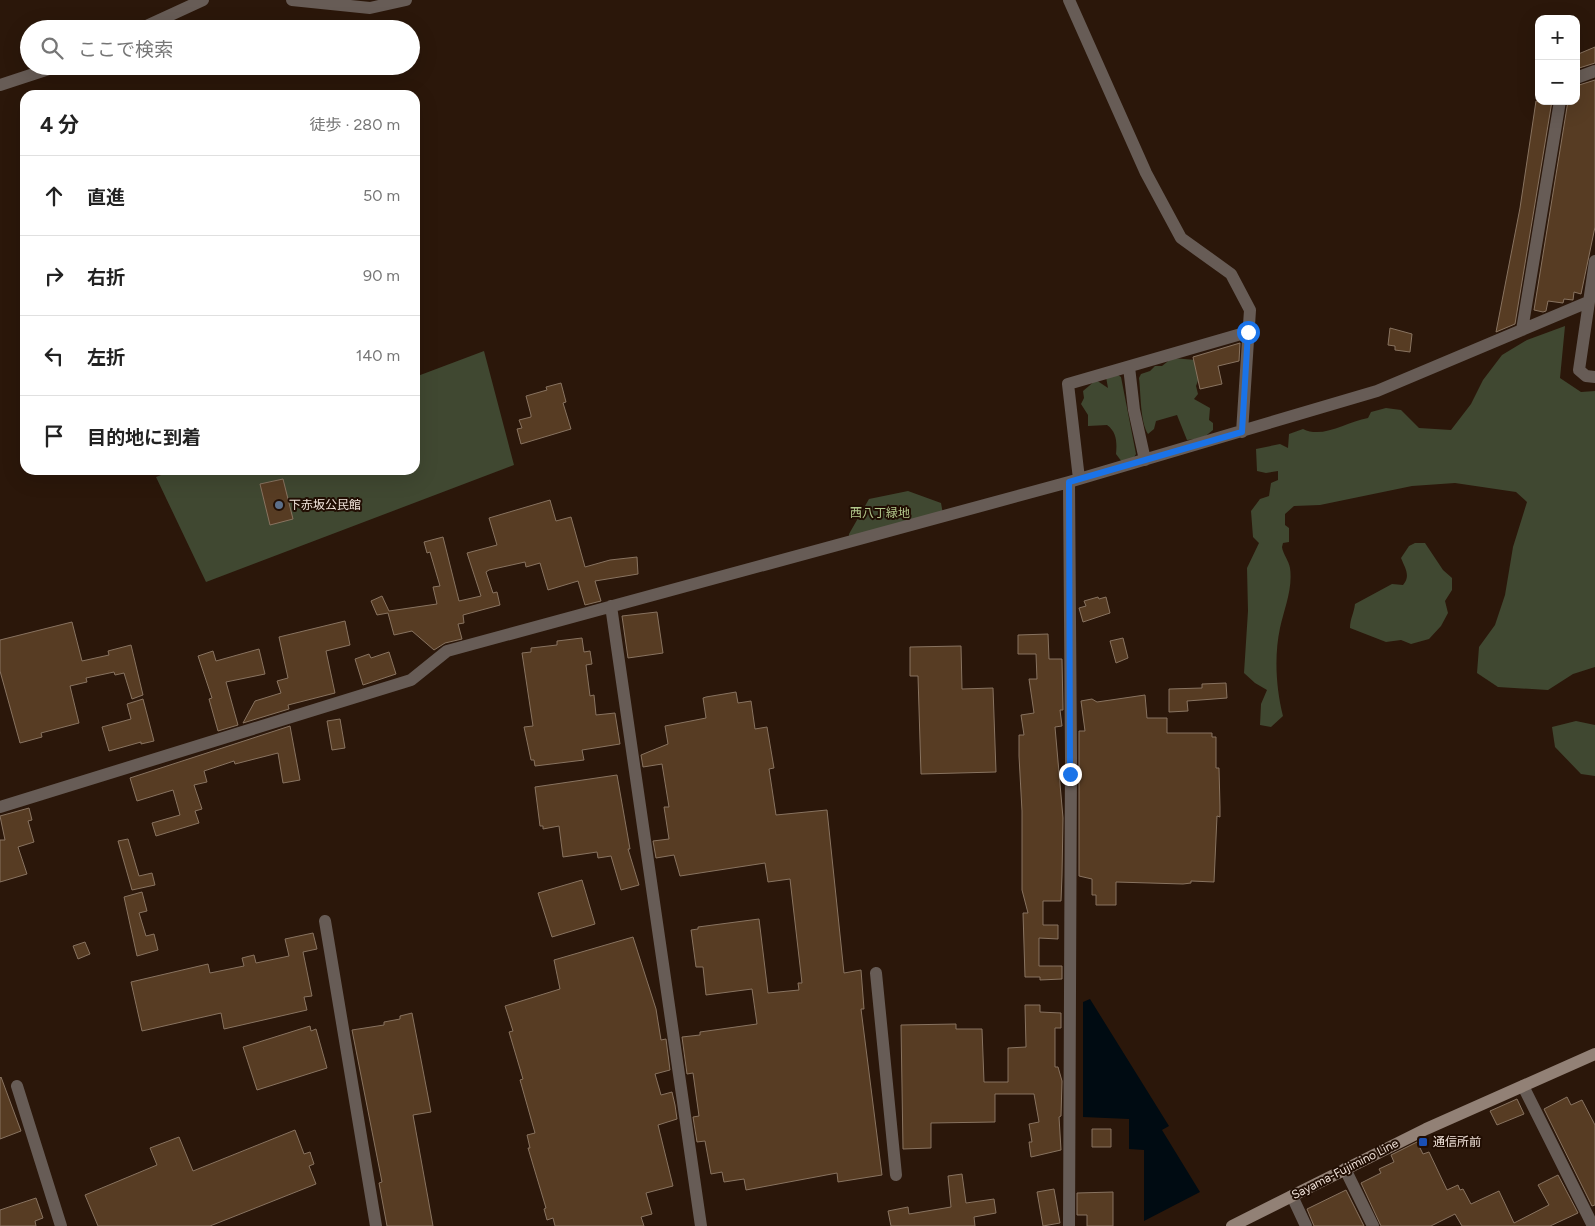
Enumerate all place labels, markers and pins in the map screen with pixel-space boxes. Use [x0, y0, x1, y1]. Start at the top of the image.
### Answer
place label: 下赤坂公民館 [289, 498, 361, 512]
marker: 下赤坂公民館 [273, 499, 285, 511]
place label: 通信所前 [1433, 1135, 1481, 1149]
marker: 通信所前 [1417, 1136, 1429, 1148]

